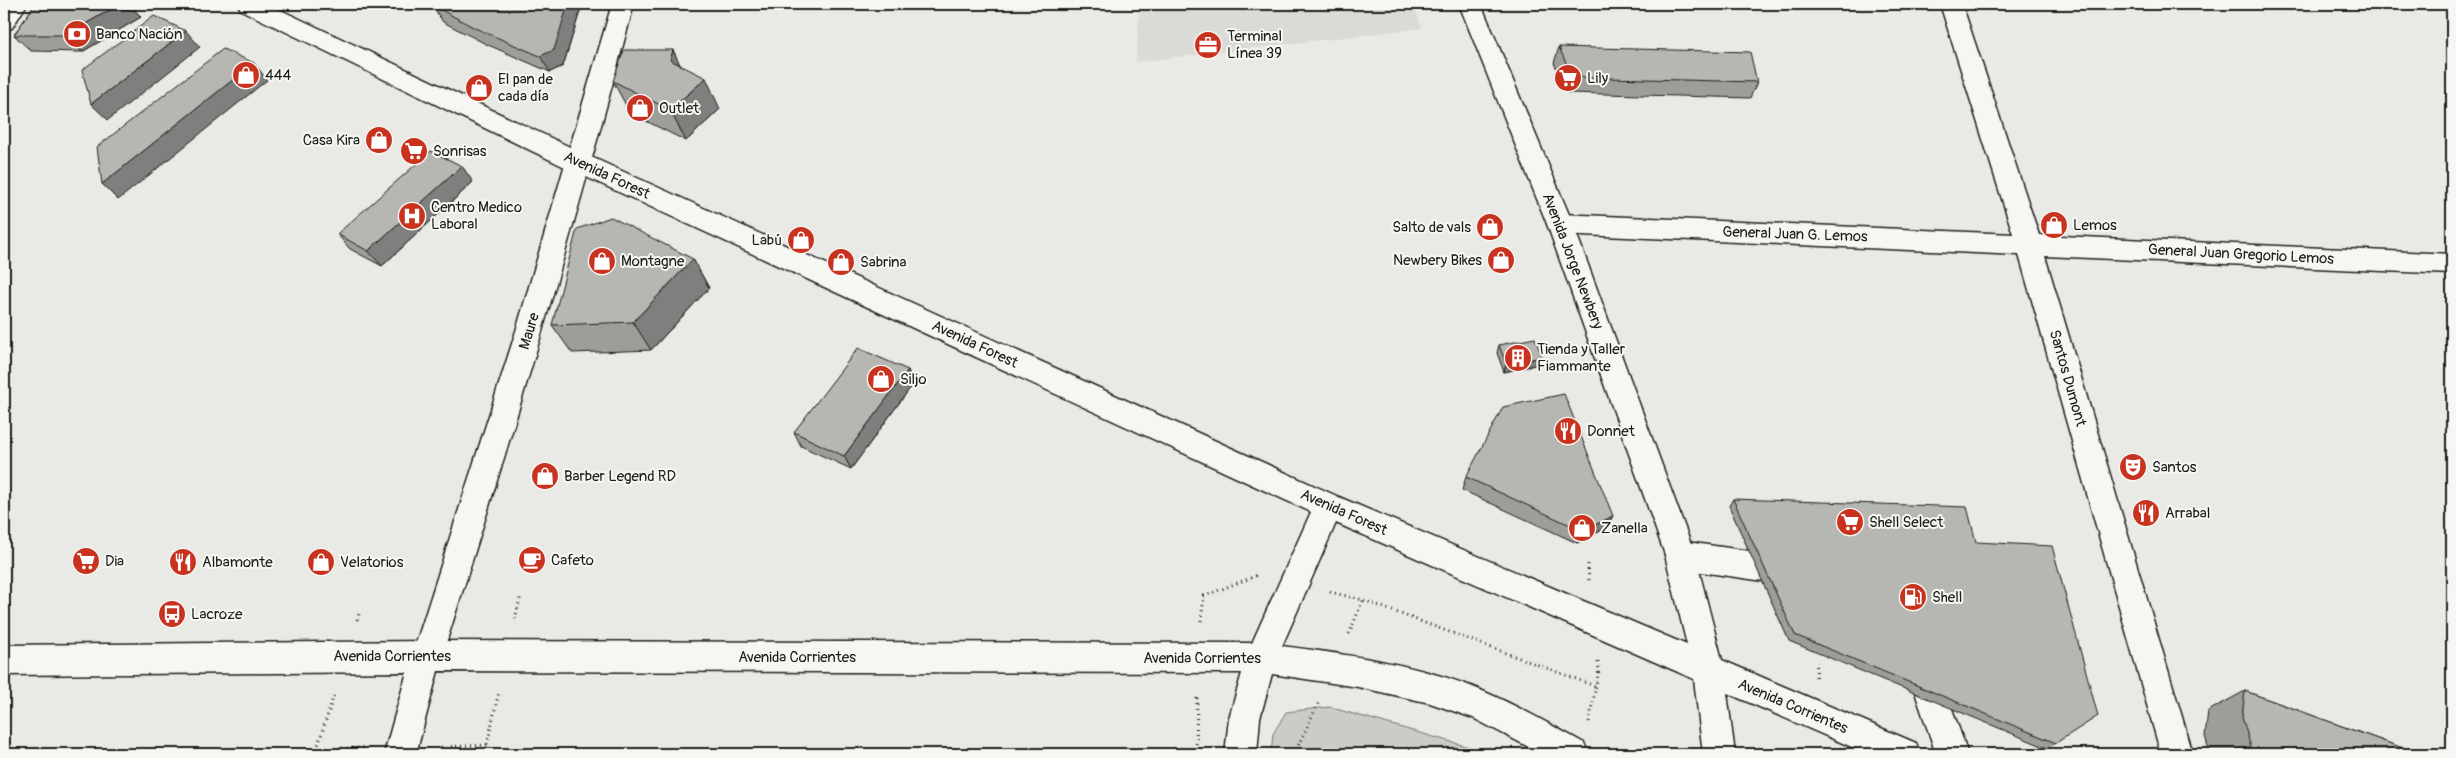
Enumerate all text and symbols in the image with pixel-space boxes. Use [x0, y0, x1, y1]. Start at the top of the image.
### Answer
bank icon: Banco Nación [62, 19, 92, 49]
place label: Banco Nación [96, 25, 183, 44]
place label: Terminal Línea 39 [1227, 27, 1282, 63]
office icon: Terminal Línea 39 [1193, 30, 1223, 60]
shop icon: 444 [231, 60, 261, 90]
supermarket icon: Lily [1553, 63, 1583, 93]
place label: 444 [265, 66, 291, 85]
place label: Lily [1587, 69, 1609, 88]
place label: El pan de cada día [498, 70, 553, 106]
shop icon: El pan de cada día [464, 73, 494, 103]
shop icon: Outlet [625, 93, 655, 123]
place label: Outlet [659, 99, 700, 118]
shop icon: Casa Kira [364, 125, 394, 155]
place label: Casa Kira [303, 131, 360, 150]
supermarket icon: Sonrisas [399, 136, 429, 166]
place label: Sonrisas [433, 142, 487, 161]
street label: Avenida Forest [561, 147, 654, 204]
street label: Avenida Jorge Newbery [1538, 190, 1607, 333]
place label: Centro Medico Laboral [431, 198, 522, 234]
hospital icon: Centro Medico Laboral [397, 201, 427, 231]
shop icon: Lemos [2039, 210, 2069, 240]
shop icon: Salto de vals [1475, 212, 1505, 242]
place label: Lemos [2073, 216, 2117, 235]
place label: Salto de vals [1392, 218, 1471, 237]
street label: General Juan G. Lemos [1722, 222, 1868, 247]
shop icon: Labú [786, 225, 816, 255]
place label: Labú [751, 231, 782, 250]
street label: General Juan Gregorio Lemos [2148, 240, 2335, 269]
shop icon: Newbery Bikes [1486, 245, 1516, 275]
shop icon: Montagne [587, 246, 617, 276]
shop icon: Sabrina [826, 247, 856, 277]
place label: Newbery Bikes [1393, 251, 1482, 270]
place label: Montagne [621, 252, 685, 271]
place label: Sabrina [860, 253, 906, 272]
street label: Maure [515, 310, 544, 352]
street label: Avenida Forest [929, 316, 1022, 373]
street label: Santos Dumont [2045, 328, 2091, 429]
place label: Tienda y Taller Fiammante [1537, 340, 1626, 376]
building icon: Tienda y Taller Fiammante [1503, 343, 1533, 373]
shop icon: Siljo [866, 364, 896, 394]
place label: Siljo [900, 370, 927, 389]
restaurant icon: Donnet [1553, 416, 1583, 446]
place label: Donnet [1587, 422, 1636, 441]
theatre icon: Santos [2118, 452, 2148, 482]
place label: Santos [2152, 458, 2197, 477]
shop icon: Barber Legend RD [530, 461, 560, 491]
place label: Barber Legend RD [564, 467, 676, 486]
street label: Avenida Forest [1297, 485, 1391, 540]
restaurant icon: Arrabal [2131, 498, 2161, 528]
place label: Arrabal [2165, 504, 2210, 523]
supermarket icon: Shell Select [1835, 507, 1865, 537]
shop icon: Zanella [1567, 513, 1597, 543]
place label: Shell Select [1869, 513, 1944, 532]
place label: Zanella [1601, 519, 1648, 538]
cafe icon: Cafeto [517, 545, 547, 575]
supermarket icon: Dia [71, 546, 101, 576]
restaurant icon: Albamonte [168, 547, 198, 577]
shop icon: Velatorios [306, 547, 336, 577]
place label: Cafeto [551, 551, 594, 570]
place label: Dia [105, 552, 124, 571]
place label: Albamonte [202, 553, 273, 572]
place label: Velatorios [340, 553, 404, 572]
fuel station icon: Shell [1898, 582, 1928, 612]
place label: Shell [1932, 588, 1962, 607]
bus stop icon: Lacroze [157, 599, 187, 629]
place label: Lacroze [191, 605, 243, 624]
street label: Avenida Corrientes [333, 647, 451, 666]
street label: Avenida Corrientes [738, 648, 856, 667]
street label: Avenida Corrientes [1143, 649, 1261, 668]
street label: Avenida Corrientes [1735, 675, 1851, 738]

